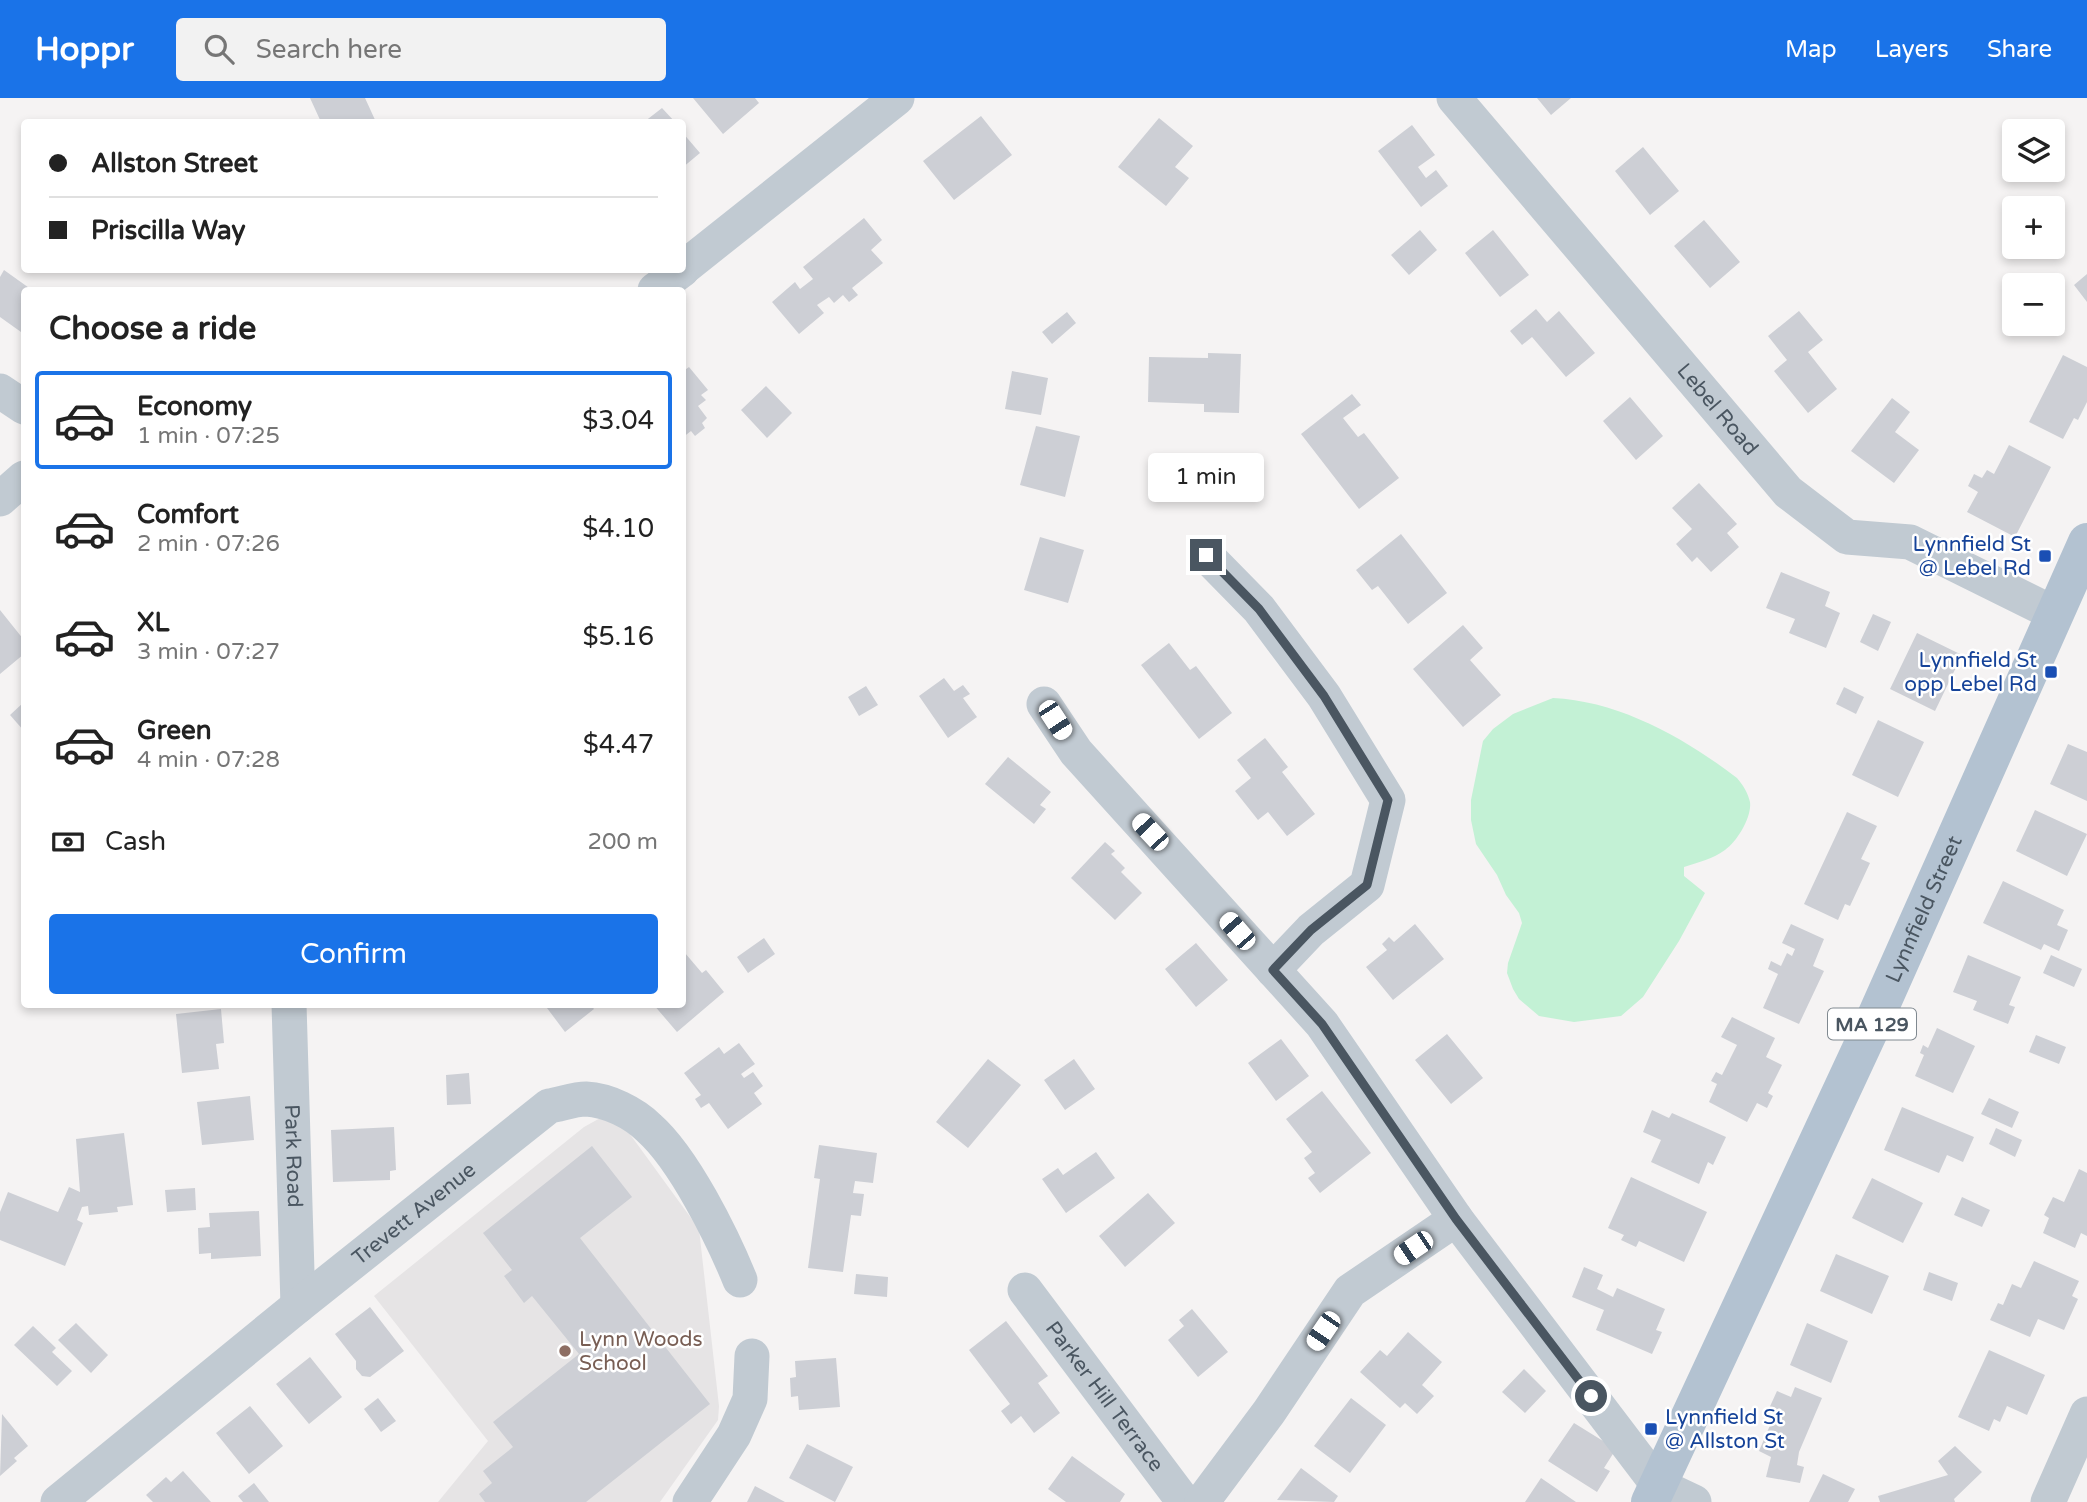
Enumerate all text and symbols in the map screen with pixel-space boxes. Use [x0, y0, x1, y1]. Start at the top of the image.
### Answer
search box [176, 18, 666, 81]
text: Hoppr [35, 30, 134, 69]
icon: search [200, 30, 238, 68]
text: Search here [256, 34, 402, 65]
text: Map [1785, 35, 1837, 64]
text: Layers [1875, 35, 1949, 64]
text: Share [1987, 35, 2052, 64]
map controls [2002, 119, 2065, 336]
button: layers [2002, 119, 2065, 182]
text: Allston Street [91, 148, 258, 179]
button: + [2002, 196, 2065, 259]
text: Priscilla Way [91, 215, 245, 246]
button: − [2002, 273, 2065, 336]
text: Choose a ride [49, 310, 256, 348]
street label: Lebel Road [1671, 358, 1763, 461]
icon: car [53, 389, 116, 452]
text: Economy [137, 391, 252, 422]
text: $3.04 [582, 405, 654, 436]
text: 1 min · 07:25 [137, 422, 280, 450]
callout: 1 min [1148, 454, 1264, 503]
text: 1 min [1175, 463, 1237, 491]
icon: car [53, 497, 116, 560]
text: Comfort [137, 499, 239, 530]
text: $4.10 [582, 513, 654, 544]
text: 2 min · 07:26 [137, 530, 280, 558]
place label: Lynnfield St @ Lebel Rd [1913, 532, 2031, 581]
route end [1190, 539, 1222, 571]
marker: Lynnfield St @ Lebel Rd [2037, 548, 2053, 564]
icon: car [53, 605, 116, 668]
text: XL [137, 607, 169, 638]
text: $5.16 [582, 621, 654, 652]
text: 3 min · 07:27 [137, 638, 280, 666]
place label: Lynnfield St opp Lebel Rd [1904, 648, 2037, 697]
marker: Lynnfield St opp Lebel Rd [2043, 664, 2059, 680]
car [1035, 697, 1076, 743]
icon: car [53, 713, 116, 776]
text: Green [137, 715, 212, 746]
text: $4.47 [583, 729, 654, 760]
text: 4 min · 07:28 [137, 746, 280, 774]
car [1128, 809, 1173, 855]
icon: cash [49, 823, 87, 861]
text: Cash [105, 826, 166, 857]
text: 200 m [588, 828, 658, 856]
street label: Lynnfield Street [1881, 832, 1968, 987]
car [1216, 908, 1259, 954]
button: Confirm [49, 914, 658, 994]
road number: MA 129 [1828, 1008, 1916, 1040]
street label: Park Road [279, 1104, 307, 1208]
street label: Trevett Avenue [347, 1157, 481, 1271]
car [1390, 1228, 1437, 1268]
car [1303, 1308, 1344, 1354]
street label: Parker Hill Terrace [1040, 1317, 1169, 1477]
place label: Lynn Woods School [579, 1327, 703, 1376]
marker: Lynn Woods School [557, 1343, 573, 1359]
route start [1575, 1380, 1607, 1412]
place label: Lynnfield St @ Allston St [1665, 1405, 1785, 1454]
marker: Lynnfield St @ Allston St [1643, 1421, 1659, 1437]

